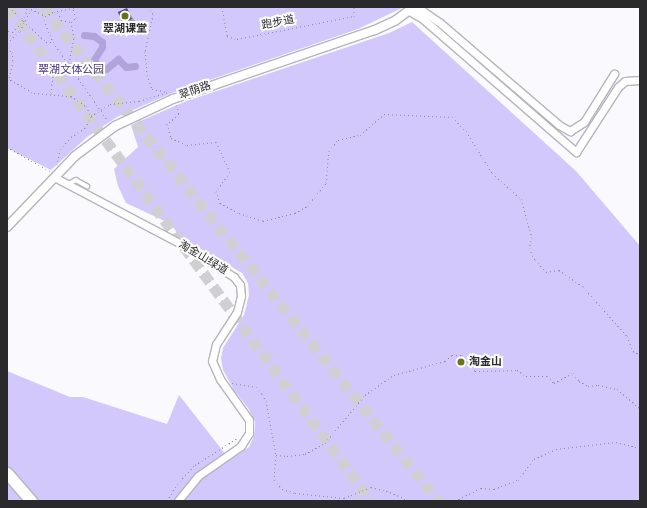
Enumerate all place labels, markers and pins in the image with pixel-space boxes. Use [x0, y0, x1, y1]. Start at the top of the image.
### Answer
marker: 翠湖课堂 [120, 11, 130, 21]
place label: 翠湖课堂 [103, 22, 147, 36]
place label: 淘金山 [469, 355, 502, 369]
marker: 淘金山 [456, 357, 466, 367]

